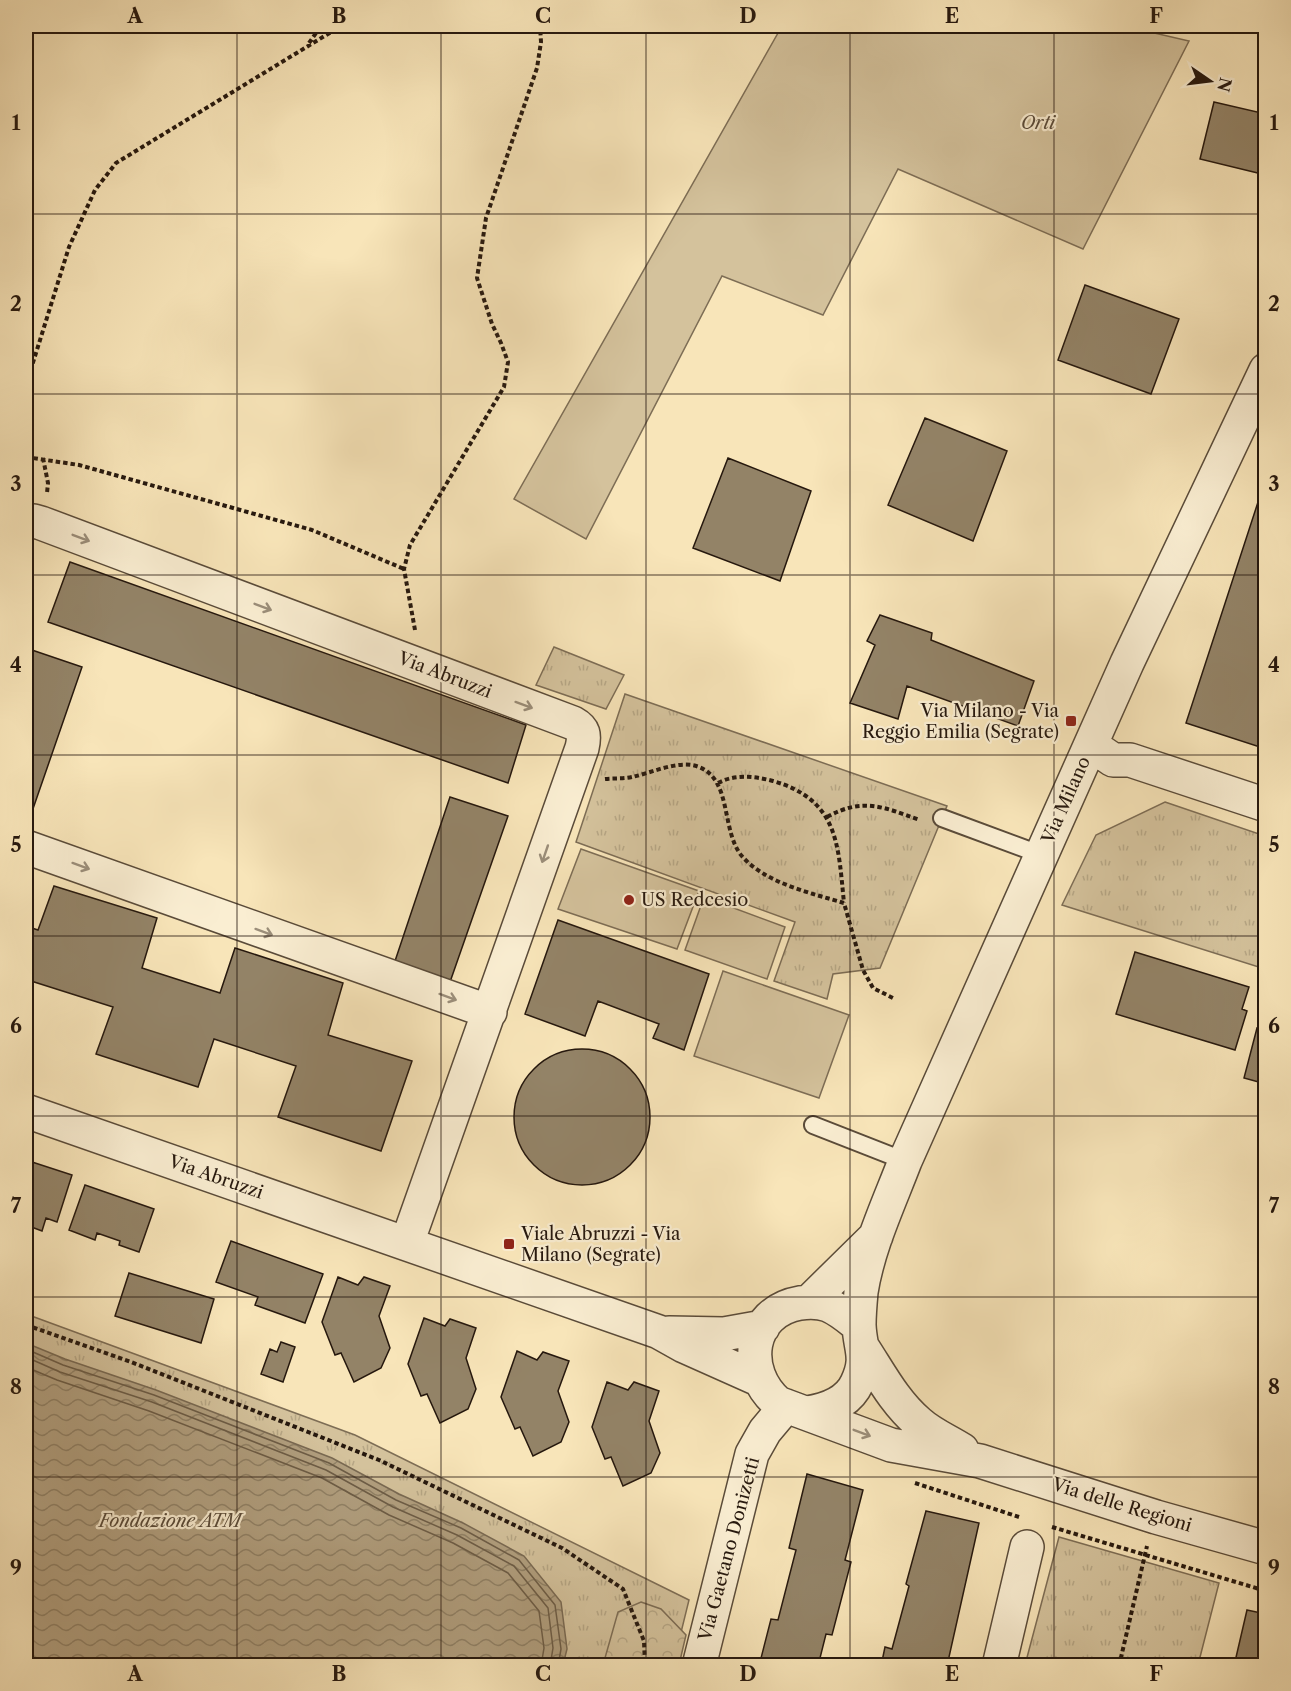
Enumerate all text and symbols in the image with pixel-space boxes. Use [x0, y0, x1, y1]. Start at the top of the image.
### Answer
text: A [126, 4, 143, 28]
text: B [332, 4, 347, 28]
text: C [535, 4, 551, 28]
text: D [739, 4, 757, 28]
text: E [945, 4, 959, 28]
text: F [1149, 4, 1163, 28]
north arrow [1180, 51, 1240, 111]
text: N [1213, 75, 1236, 94]
text: 1 [12, 111, 21, 135]
text: 1 [1270, 111, 1279, 135]
park label: Orti [1021, 112, 1057, 134]
text: 2 [10, 292, 22, 316]
text: 2 [1268, 292, 1280, 316]
text: 3 [10, 472, 22, 496]
text: 3 [1268, 472, 1280, 496]
one-way arrow [71, 533, 89, 544]
one-way arrow [253, 602, 272, 613]
street label: Via Abruzzi [394, 647, 496, 703]
text: 4 [10, 653, 22, 677]
text: 4 [1268, 653, 1280, 677]
one-way arrow [514, 700, 533, 711]
place label: Via Milano - Via Reggio Emilia (Segrate) [862, 700, 1060, 743]
marker: Via Milano - Via Reggio Emilia (Segrate) [1064, 714, 1078, 728]
street label: Via Milano [1037, 753, 1095, 848]
text: 5 [10, 833, 22, 857]
text: 5 [1268, 833, 1280, 857]
one-way arrow [538, 844, 549, 863]
one-way arrow [71, 862, 90, 873]
place label: US Redcesio [641, 889, 748, 911]
marker: US Redcesio [622, 893, 636, 907]
one-way arrow [254, 927, 273, 938]
one-way arrow [438, 992, 457, 1003]
text: 6 [10, 1014, 22, 1038]
text: 6 [1268, 1014, 1280, 1038]
street label: Via Abruzzi [165, 1150, 267, 1204]
text: 7 [11, 1194, 22, 1218]
text: 7 [1269, 1194, 1280, 1218]
place label: Viale Abruzzi - Via Milano (Segrate) [520, 1223, 681, 1266]
marker: Viale Abruzzi - Via Milano (Segrate) [502, 1237, 516, 1251]
text: 8 [10, 1375, 22, 1399]
text: 8 [1268, 1375, 1280, 1399]
one-way arrow [852, 1429, 871, 1440]
street label: Via Gaetano Donizetti [694, 1454, 764, 1644]
street label: Via delle Regioni [1048, 1473, 1195, 1537]
park label: Fondazione ATM [97, 1510, 245, 1532]
text: 9 [10, 1556, 22, 1580]
text: 9 [1268, 1556, 1280, 1580]
text: A [126, 1662, 143, 1686]
text: B [332, 1662, 347, 1686]
text: C [535, 1662, 551, 1686]
text: D [739, 1662, 757, 1686]
text: E [945, 1662, 959, 1686]
text: F [1149, 1662, 1163, 1686]

